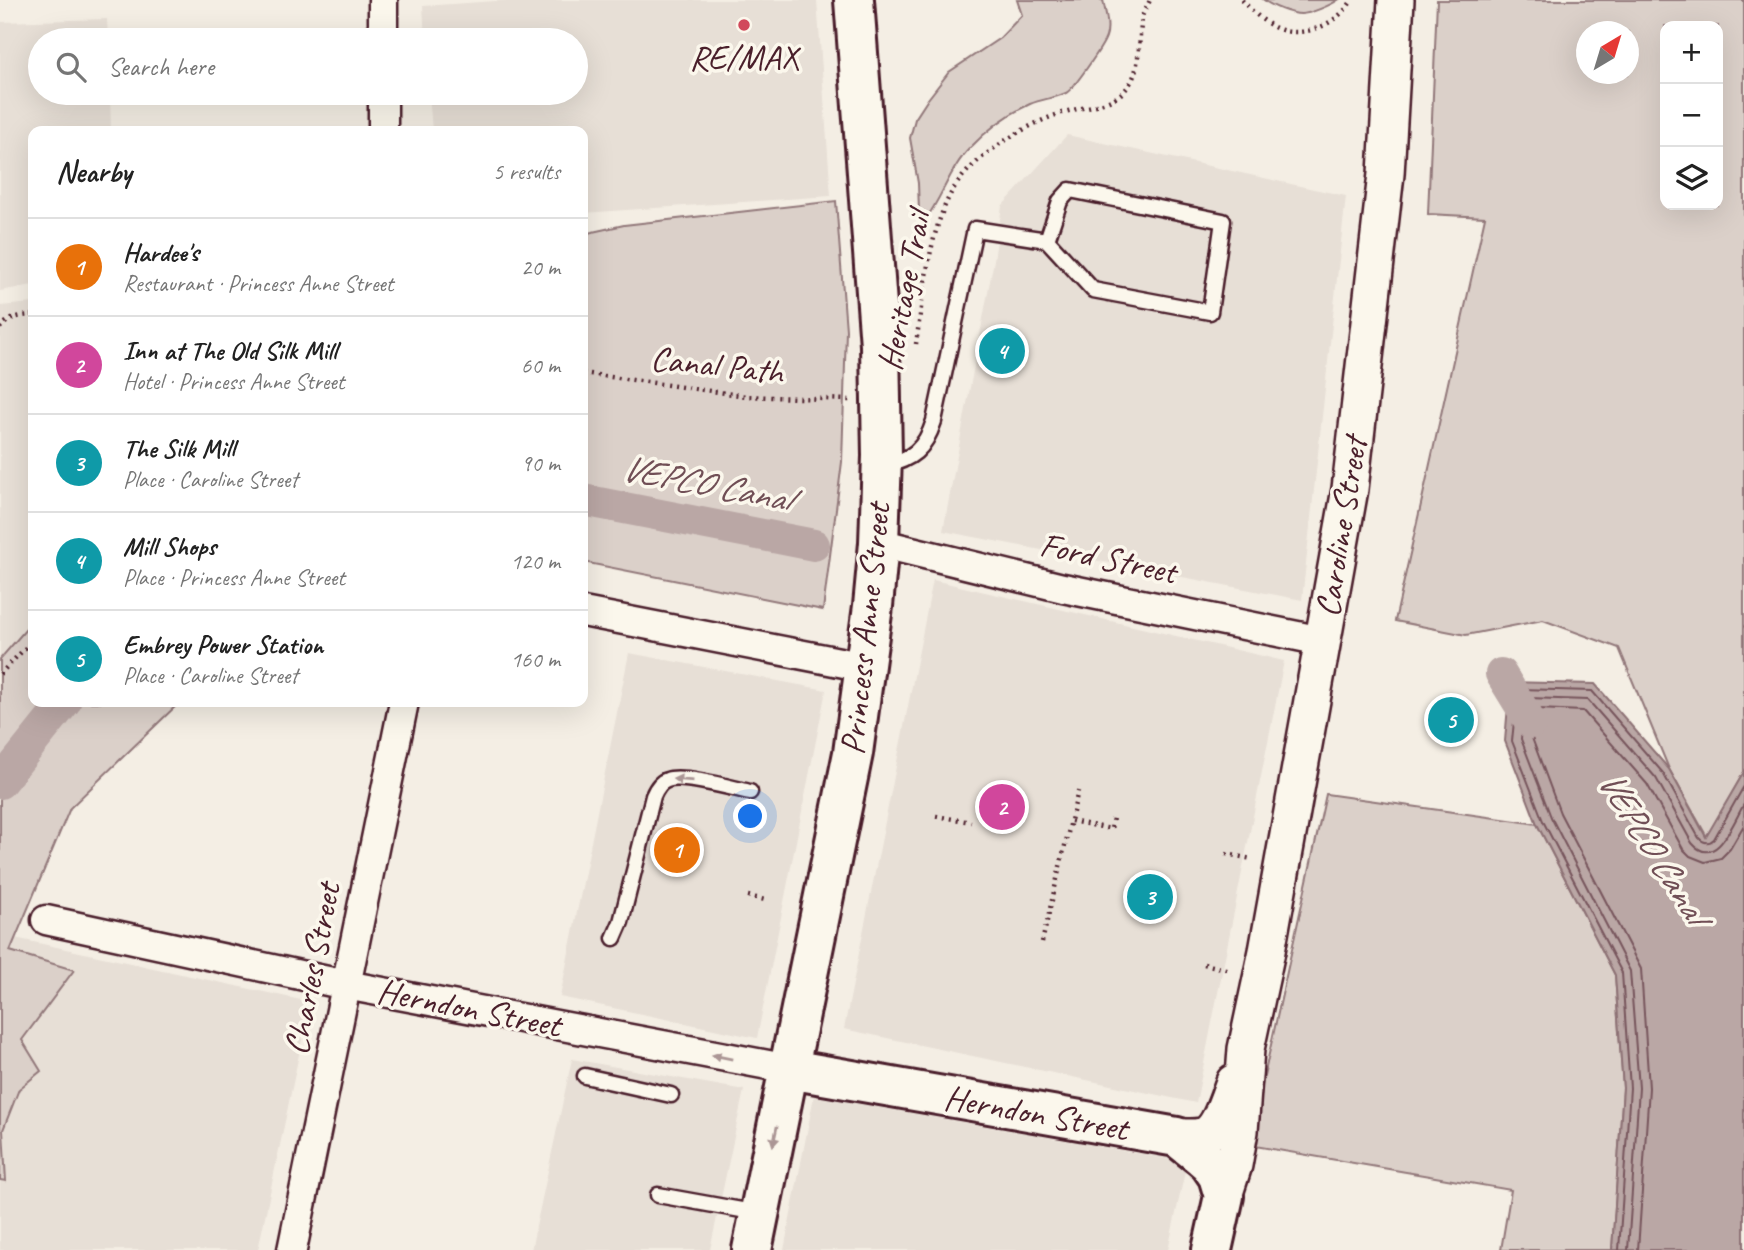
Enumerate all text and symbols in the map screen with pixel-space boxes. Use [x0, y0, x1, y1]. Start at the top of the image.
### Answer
marker: RE/MAX [736, 17, 752, 33]
north arrow [1576, 21, 1639, 84]
map controls [1660, 21, 1723, 210]
button: + [1660, 21, 1723, 84]
search box [28, 28, 588, 105]
place label: RE/MAX [689, 35, 801, 80]
icon: search [52, 48, 90, 86]
text: Search here [108, 50, 214, 83]
button: − [1660, 84, 1723, 147]
button: layers [1660, 147, 1723, 210]
text: Nearby [56, 153, 132, 191]
text: 5 results [493, 157, 560, 186]
street label: Heritage Trail [867, 202, 943, 374]
text: Hardee's [123, 236, 199, 269]
text: 1 [74, 253, 84, 282]
text: 20 m [521, 253, 560, 282]
text: Restaurant · Princess Anne Street [123, 269, 393, 298]
pin: 4 [979, 325, 1025, 377]
text: Inn at The Old Silk Mill [123, 334, 337, 367]
street label: Canal Path [649, 336, 787, 395]
text: 2 [74, 351, 84, 380]
text: 60 m [521, 351, 560, 380]
text: Hotel · Princess Anne Street [123, 367, 344, 396]
street label: Caroline Street [1305, 430, 1378, 620]
text: The Silk Mill [123, 432, 235, 465]
water label: VEPCO Canal [618, 444, 806, 525]
text: 3 [74, 449, 84, 478]
text: 90 m [521, 449, 560, 478]
text: Place · Caroline Street [123, 465, 298, 494]
street label: Princess Anne Street [829, 498, 901, 757]
street label: Ford Street [1036, 522, 1183, 595]
text: Mill Shops [123, 530, 216, 563]
text: 4 [74, 547, 84, 576]
text: 120 m [511, 547, 560, 576]
text: Place · Princess Anne Street [123, 563, 345, 592]
text: Embrey Power Station [123, 628, 323, 661]
text: 5 [74, 645, 84, 674]
text: 160 m [511, 645, 560, 674]
text: Place · Caroline Street [123, 661, 298, 690]
pin: 5 [1428, 694, 1474, 746]
water label: VEPCO Canal [1588, 761, 1724, 941]
one-way arrow [672, 774, 694, 785]
pin: 2 [979, 781, 1025, 833]
your location [733, 799, 767, 833]
pin: 1 [654, 824, 700, 876]
pin: 3 [1127, 871, 1173, 923]
street label: Charles Street [273, 876, 351, 1059]
street label: Herndon Street [374, 968, 568, 1048]
one-way arrow [711, 1051, 733, 1062]
street label: Herndon Street [941, 1075, 1135, 1152]
one-way arrow [770, 1125, 781, 1147]

